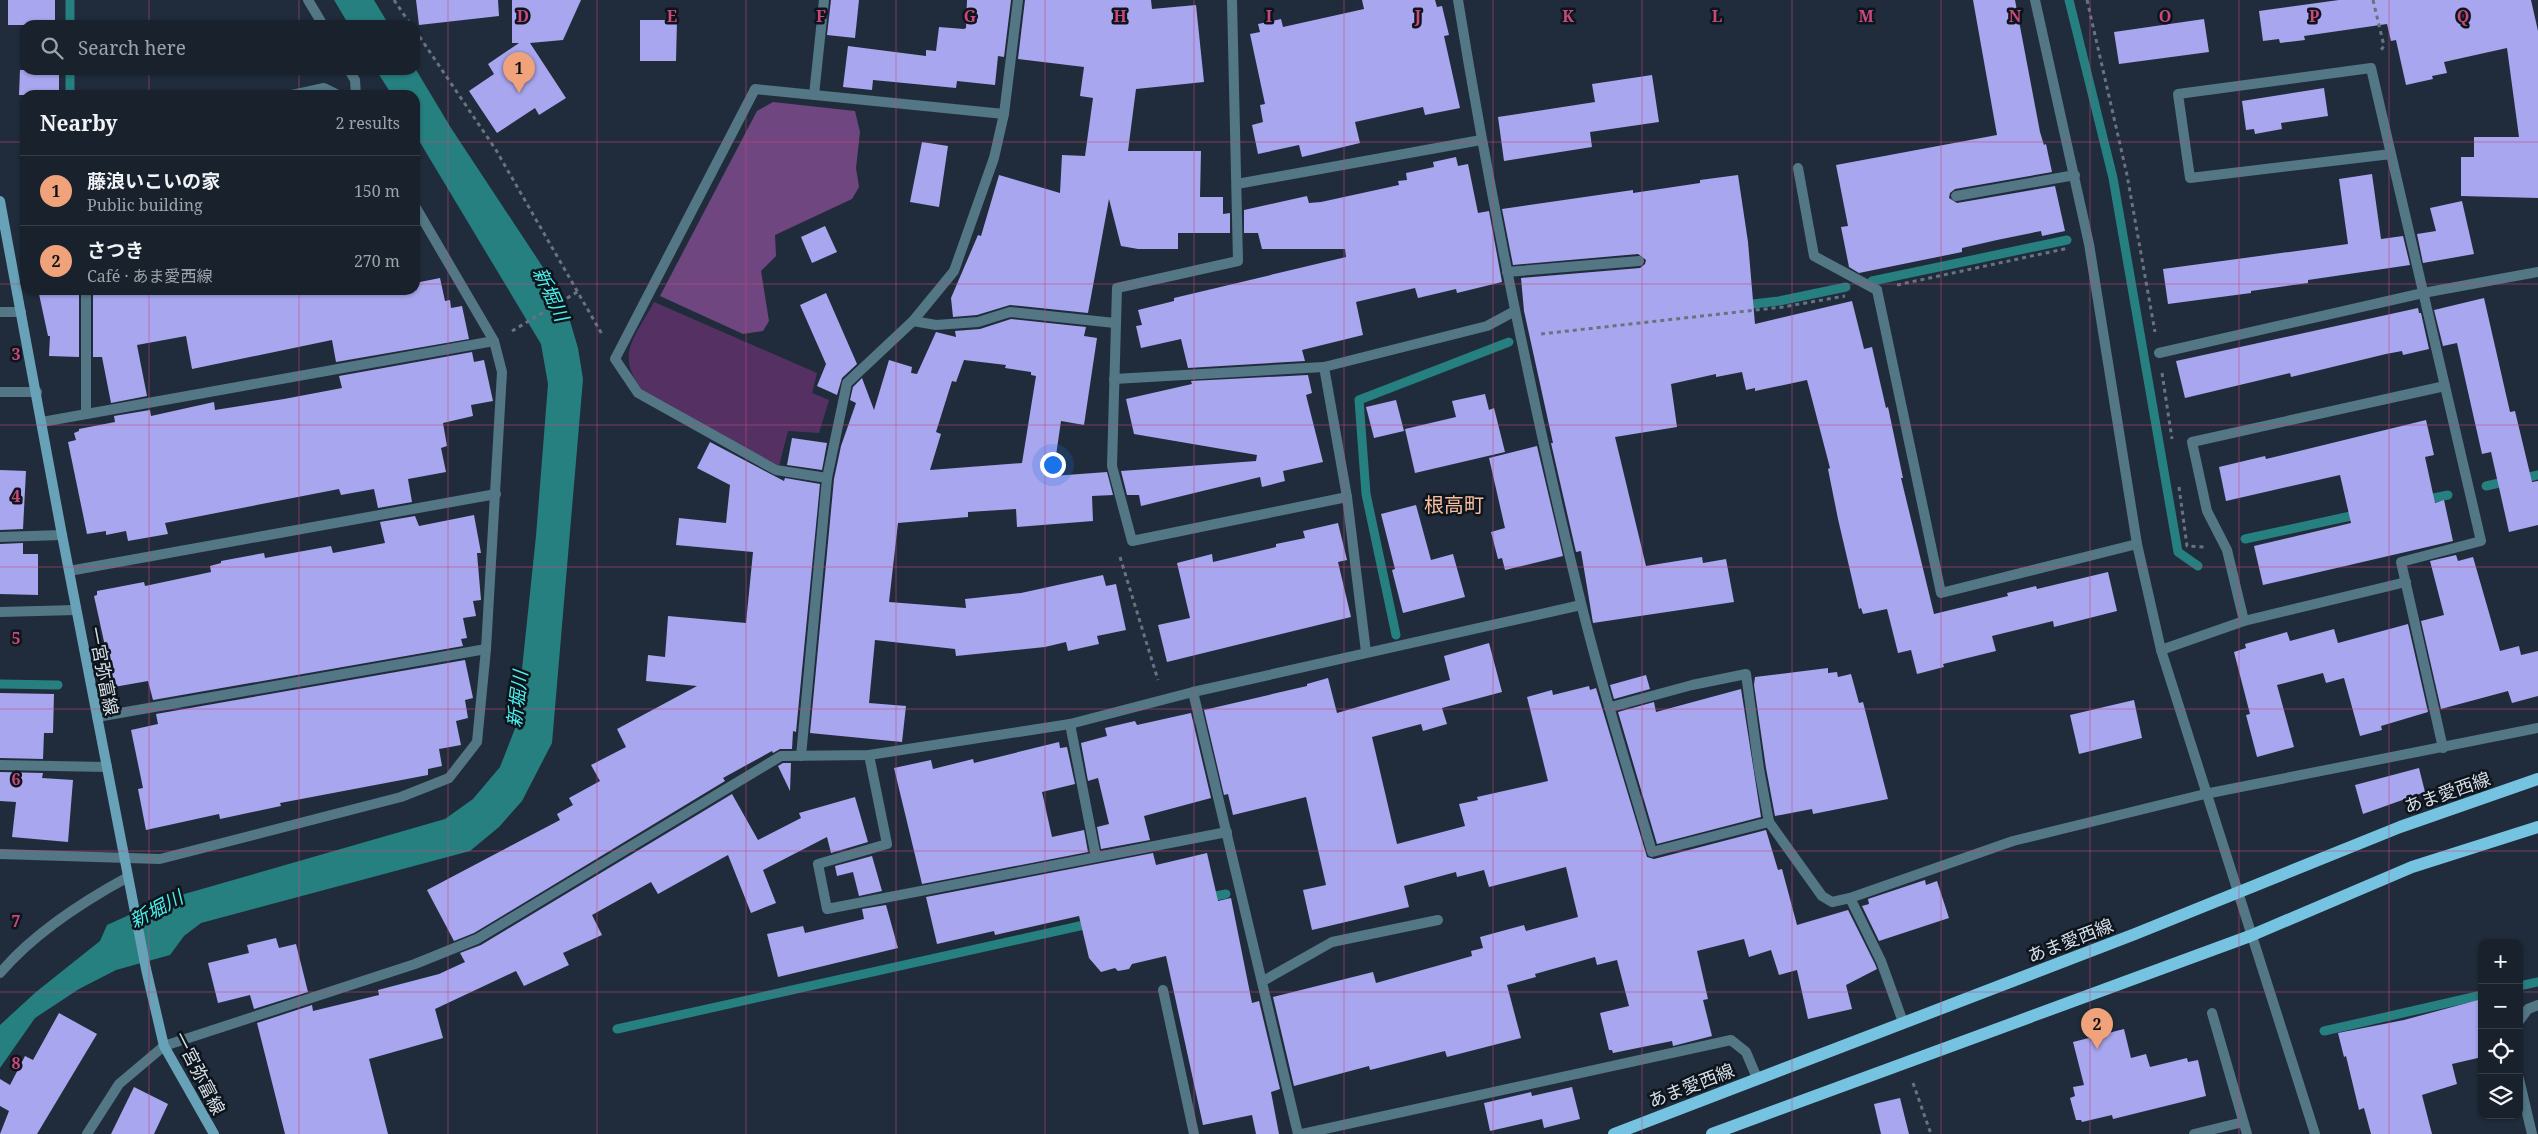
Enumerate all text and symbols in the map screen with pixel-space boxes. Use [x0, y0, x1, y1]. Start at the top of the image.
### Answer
text: D [517, 5, 529, 27]
text: E [667, 5, 677, 27]
text: F [816, 5, 826, 27]
text: G [964, 5, 976, 27]
text: H [1113, 5, 1127, 27]
text: I [1266, 5, 1272, 27]
text: J [1414, 5, 1422, 27]
text: K [1562, 5, 1574, 27]
text: L [1712, 5, 1722, 27]
text: M [1858, 5, 1874, 27]
text: N [2009, 5, 2022, 27]
text: O [2159, 5, 2171, 27]
text: P [2309, 5, 2319, 27]
text: Q [2457, 5, 2469, 27]
search box [20, 20, 420, 75]
icon: search [38, 34, 66, 62]
text: Search here [78, 35, 186, 61]
pin: 1 [503, 52, 535, 93]
text: Nearby [40, 109, 118, 137]
text: 2 results [336, 112, 400, 134]
text: 藤浪いこいの家 [87, 168, 220, 194]
text: 1 [51, 180, 61, 202]
text: 150 m [354, 180, 400, 202]
text: Public building [87, 194, 203, 216]
text: さつき [87, 237, 144, 263]
text: 2 [51, 250, 61, 272]
text: 270 m [354, 250, 400, 272]
water label: 新堀川 [527, 263, 576, 327]
text: Café · あま愛西線 [87, 265, 213, 287]
text: 3 [11, 343, 21, 365]
your location [1040, 452, 1066, 478]
text: 4 [11, 485, 21, 507]
district label: 根高町 [1424, 491, 1484, 518]
street label: 一宮弥富線 [84, 625, 124, 717]
text: 5 [11, 627, 21, 649]
water label: 新堀川 [501, 667, 534, 729]
street label: あま愛西線 [2401, 766, 2493, 818]
text: 6 [11, 768, 21, 790]
water label: 新堀川 [125, 883, 189, 934]
text: 7 [11, 910, 21, 932]
street label: あま愛西線 [2024, 913, 2116, 967]
map controls [2478, 939, 2523, 1119]
button: + [2478, 939, 2523, 984]
button: − [2478, 984, 2523, 1029]
pin: 2 [2081, 1008, 2113, 1049]
street label: 一宮弥富線 [169, 1027, 231, 1119]
button: locate [2478, 1029, 2523, 1074]
text: 8 [11, 1052, 21, 1074]
street label: あま愛西線 [1645, 1058, 1737, 1112]
button: layers [2478, 1074, 2523, 1119]

